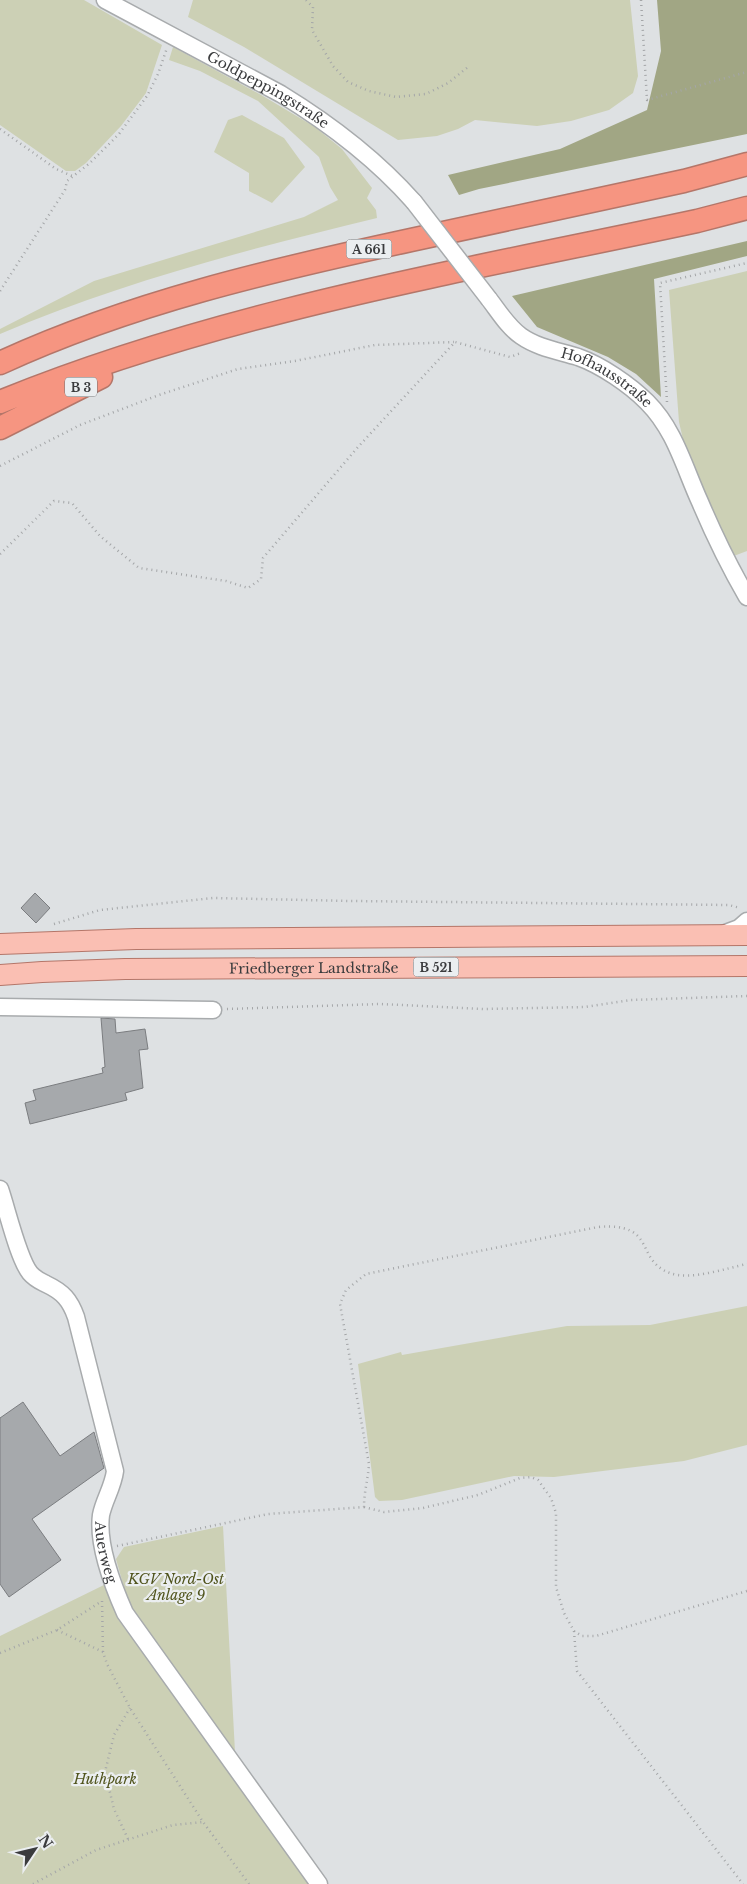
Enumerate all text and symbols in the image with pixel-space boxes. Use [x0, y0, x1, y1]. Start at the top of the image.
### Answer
street label: Goldpeppingstraße [204, 47, 333, 132]
road number: A 661 [346, 240, 392, 258]
street label: Hofhausstraße [559, 344, 656, 411]
road number: B 3 [65, 378, 97, 397]
road number: B 521 [414, 958, 458, 976]
street label: Friedberger Landstraße [229, 959, 399, 977]
street label: Auerweg [91, 1520, 121, 1586]
park label: KGV Nord-Ost Anlage 9 [127, 1570, 225, 1604]
park label: Huthpark [72, 1770, 137, 1788]
north arrow [10, 1824, 60, 1874]
text: N [34, 1831, 57, 1852]

